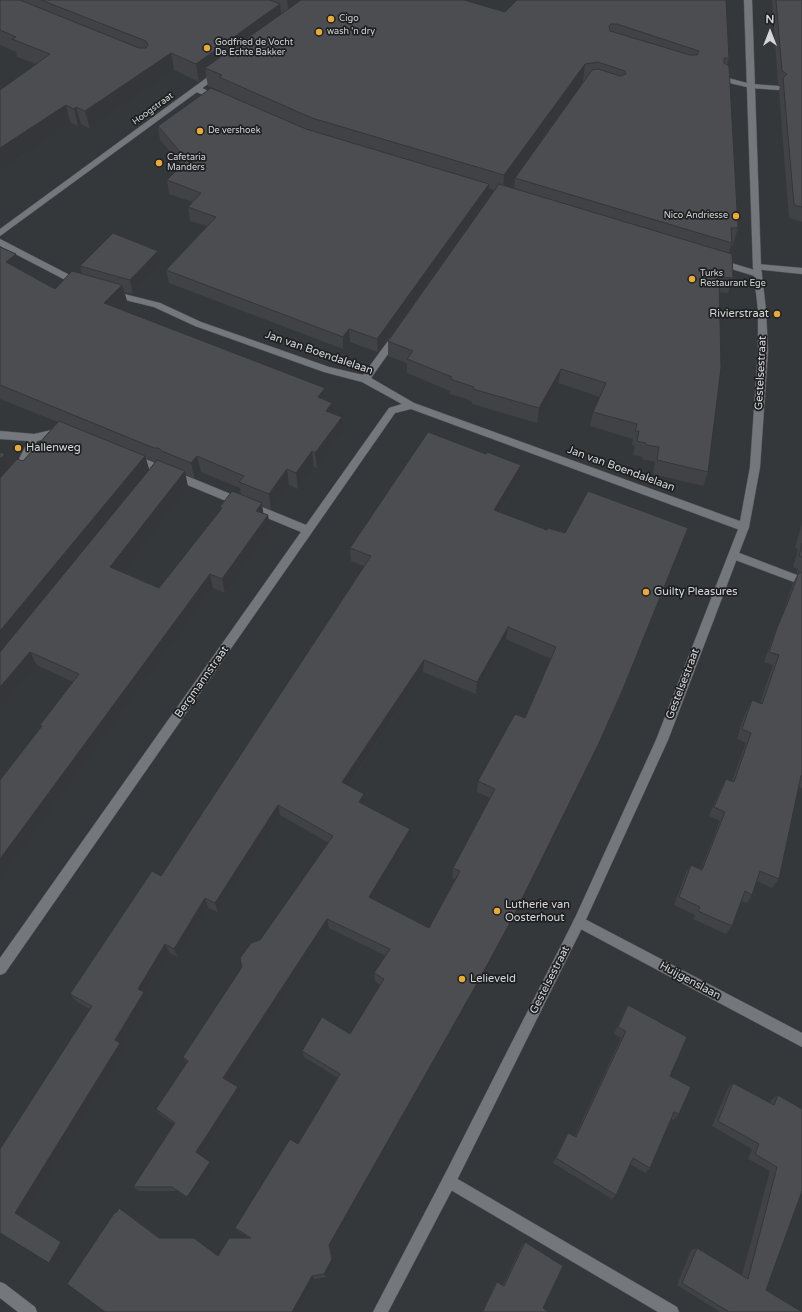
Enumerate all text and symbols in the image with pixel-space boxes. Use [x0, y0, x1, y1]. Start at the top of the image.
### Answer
north arrow [750, 12, 790, 52]
text: N [766, 13, 774, 26]
marker: Cigo [326, 14, 336, 24]
place label: Cigo [339, 14, 359, 24]
marker: wash 'n dry [314, 27, 324, 37]
place label: wash 'n dry [327, 27, 375, 37]
place label: Godfried de Vocht De Echte Bakker [215, 38, 293, 59]
marker: Godfried de Vocht De Echte Bakker [202, 43, 212, 53]
street label: Hoogstraat [130, 91, 176, 127]
marker: De vershoek [195, 126, 205, 136]
place label: De vershoek [208, 126, 261, 136]
place label: Cafetaria Manders [167, 153, 206, 174]
marker: Cafetaria Manders [154, 158, 164, 168]
place label: Nico Andriesse [664, 211, 728, 221]
marker: Nico Andriesse [731, 211, 741, 221]
place label: Turks Restaurant Ege [700, 269, 766, 290]
marker: Turks Restaurant Ege [687, 274, 697, 284]
place label: Rivierstraat [709, 307, 769, 321]
marker: Rivierstraat [772, 309, 782, 319]
street label: Jan van Boendalelaan [263, 328, 375, 378]
street label: Gestelsestraat [752, 335, 770, 411]
place label: Hallenweg [26, 441, 81, 455]
marker: Hallenweg [13, 443, 23, 453]
street label: Jan van Boendalelaan [565, 443, 677, 495]
place label: Guilty Pleasures [654, 585, 737, 599]
marker: Guilty Pleasures [641, 587, 651, 597]
street label: Bergmannstraat [172, 644, 232, 720]
street label: Gestelsestraat [663, 647, 703, 721]
place label: Lutherie van Oosterhout [505, 898, 570, 924]
marker: Lutherie van Oosterhout [492, 906, 502, 916]
street label: Gestelsestraat [527, 944, 573, 1016]
street label: Huijgenslaan [657, 959, 723, 1003]
place label: Lelieveld [470, 972, 516, 986]
marker: Lelieveld [457, 974, 467, 984]

